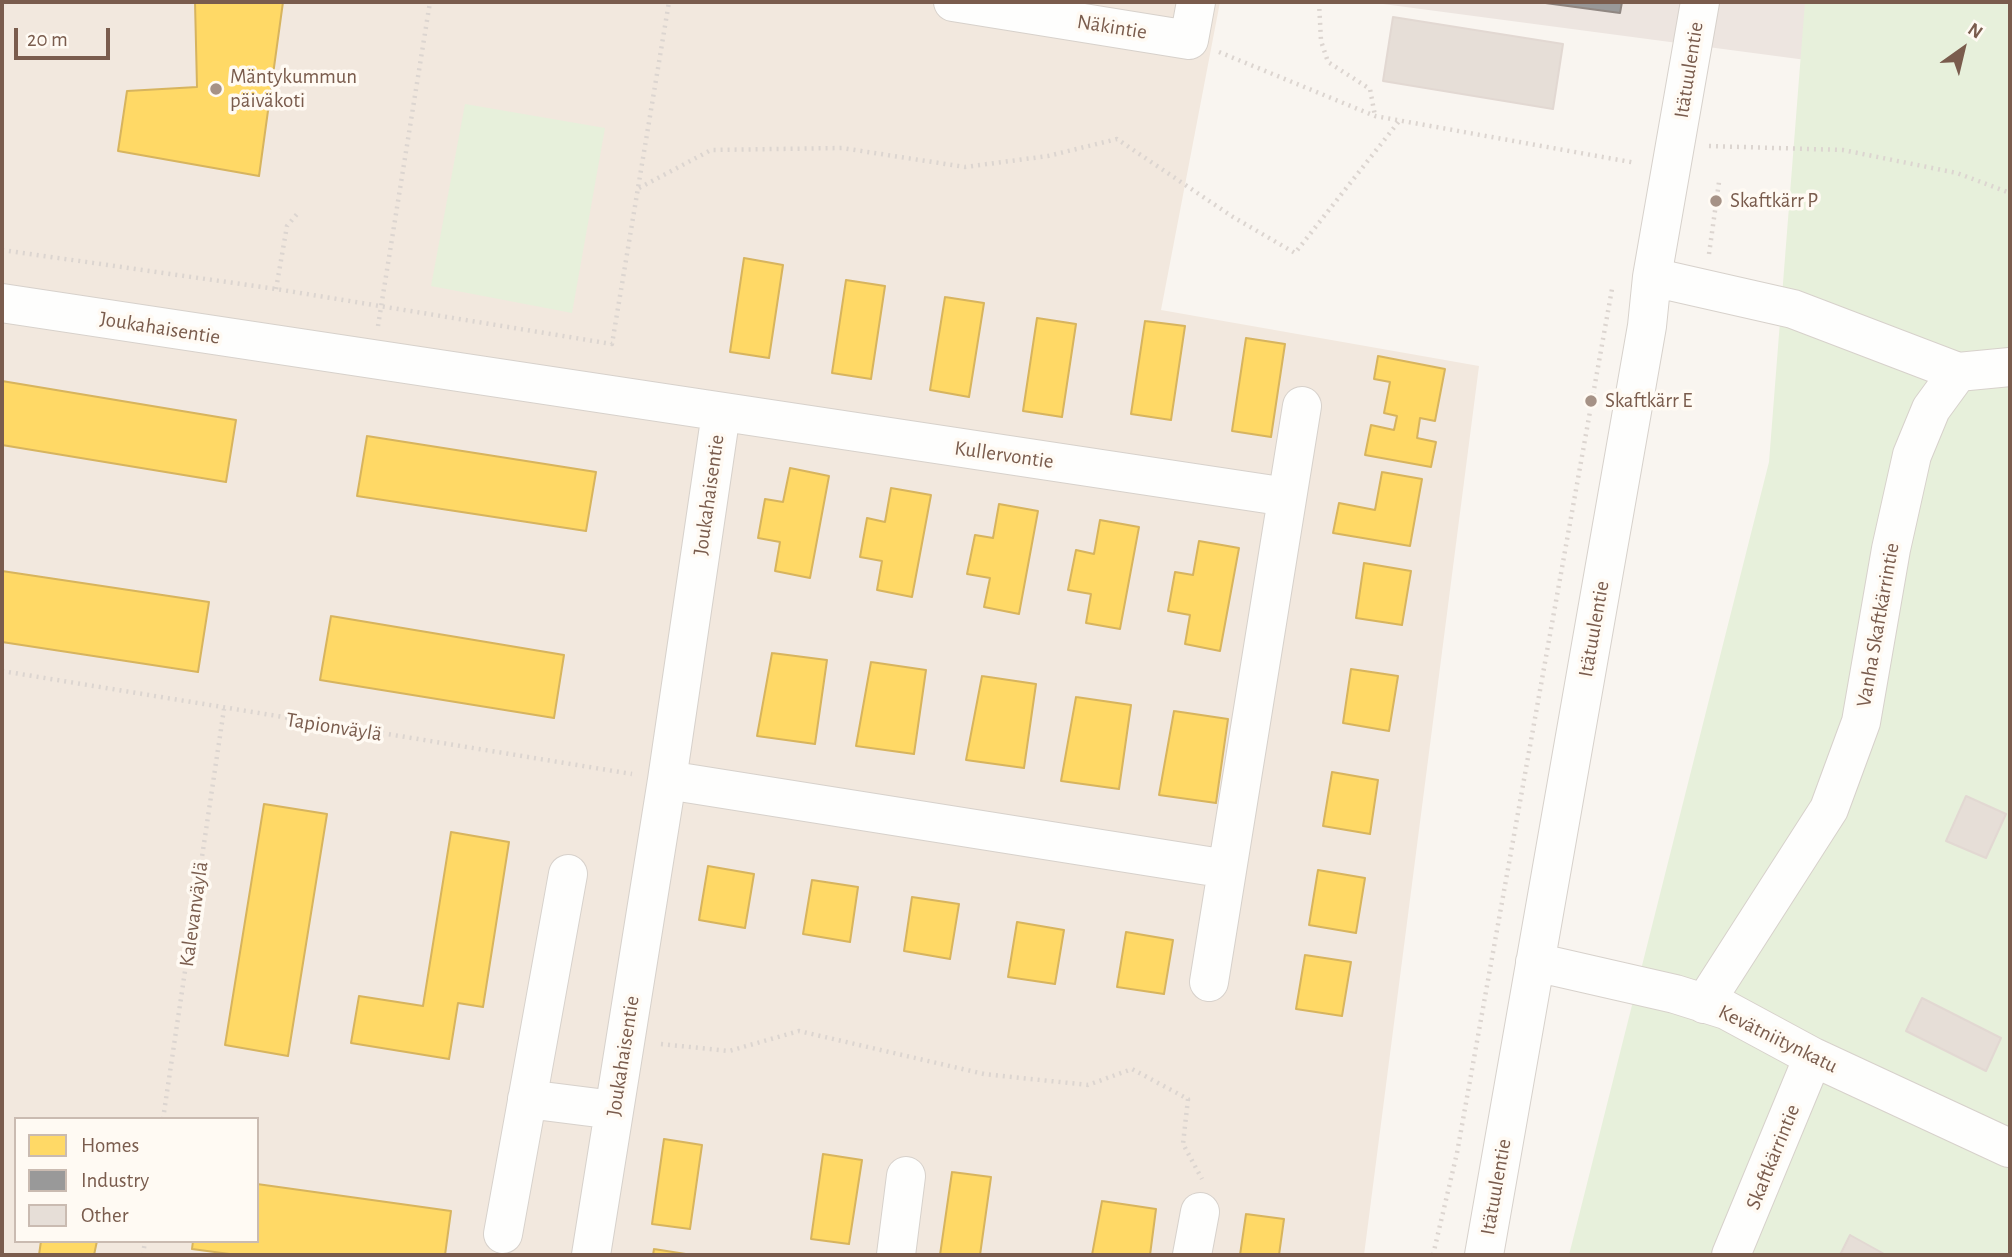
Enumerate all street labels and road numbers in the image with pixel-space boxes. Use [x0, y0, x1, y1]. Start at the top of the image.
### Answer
street label: Näkintie [1075, 9, 1149, 45]
street label: Itätuulentie [1669, 20, 1709, 120]
street label: Joukahaisentie [98, 306, 222, 350]
street label: Joukahaisentie [688, 433, 730, 557]
street label: Kullervontie [953, 436, 1055, 474]
street label: Vanha Skaftkärrintie [1851, 541, 1905, 709]
street label: Itätuulentie [1573, 579, 1615, 679]
street label: Tapionväylä [284, 707, 384, 747]
street label: Kalevanväylä [174, 860, 214, 968]
street label: Joukahaisentie [601, 994, 645, 1118]
street label: Kevätniitynkatu [1714, 999, 1842, 1079]
street label: Skaftkärrintie [1740, 1101, 1806, 1213]
street label: Itätuulentie [1475, 1137, 1517, 1237]

